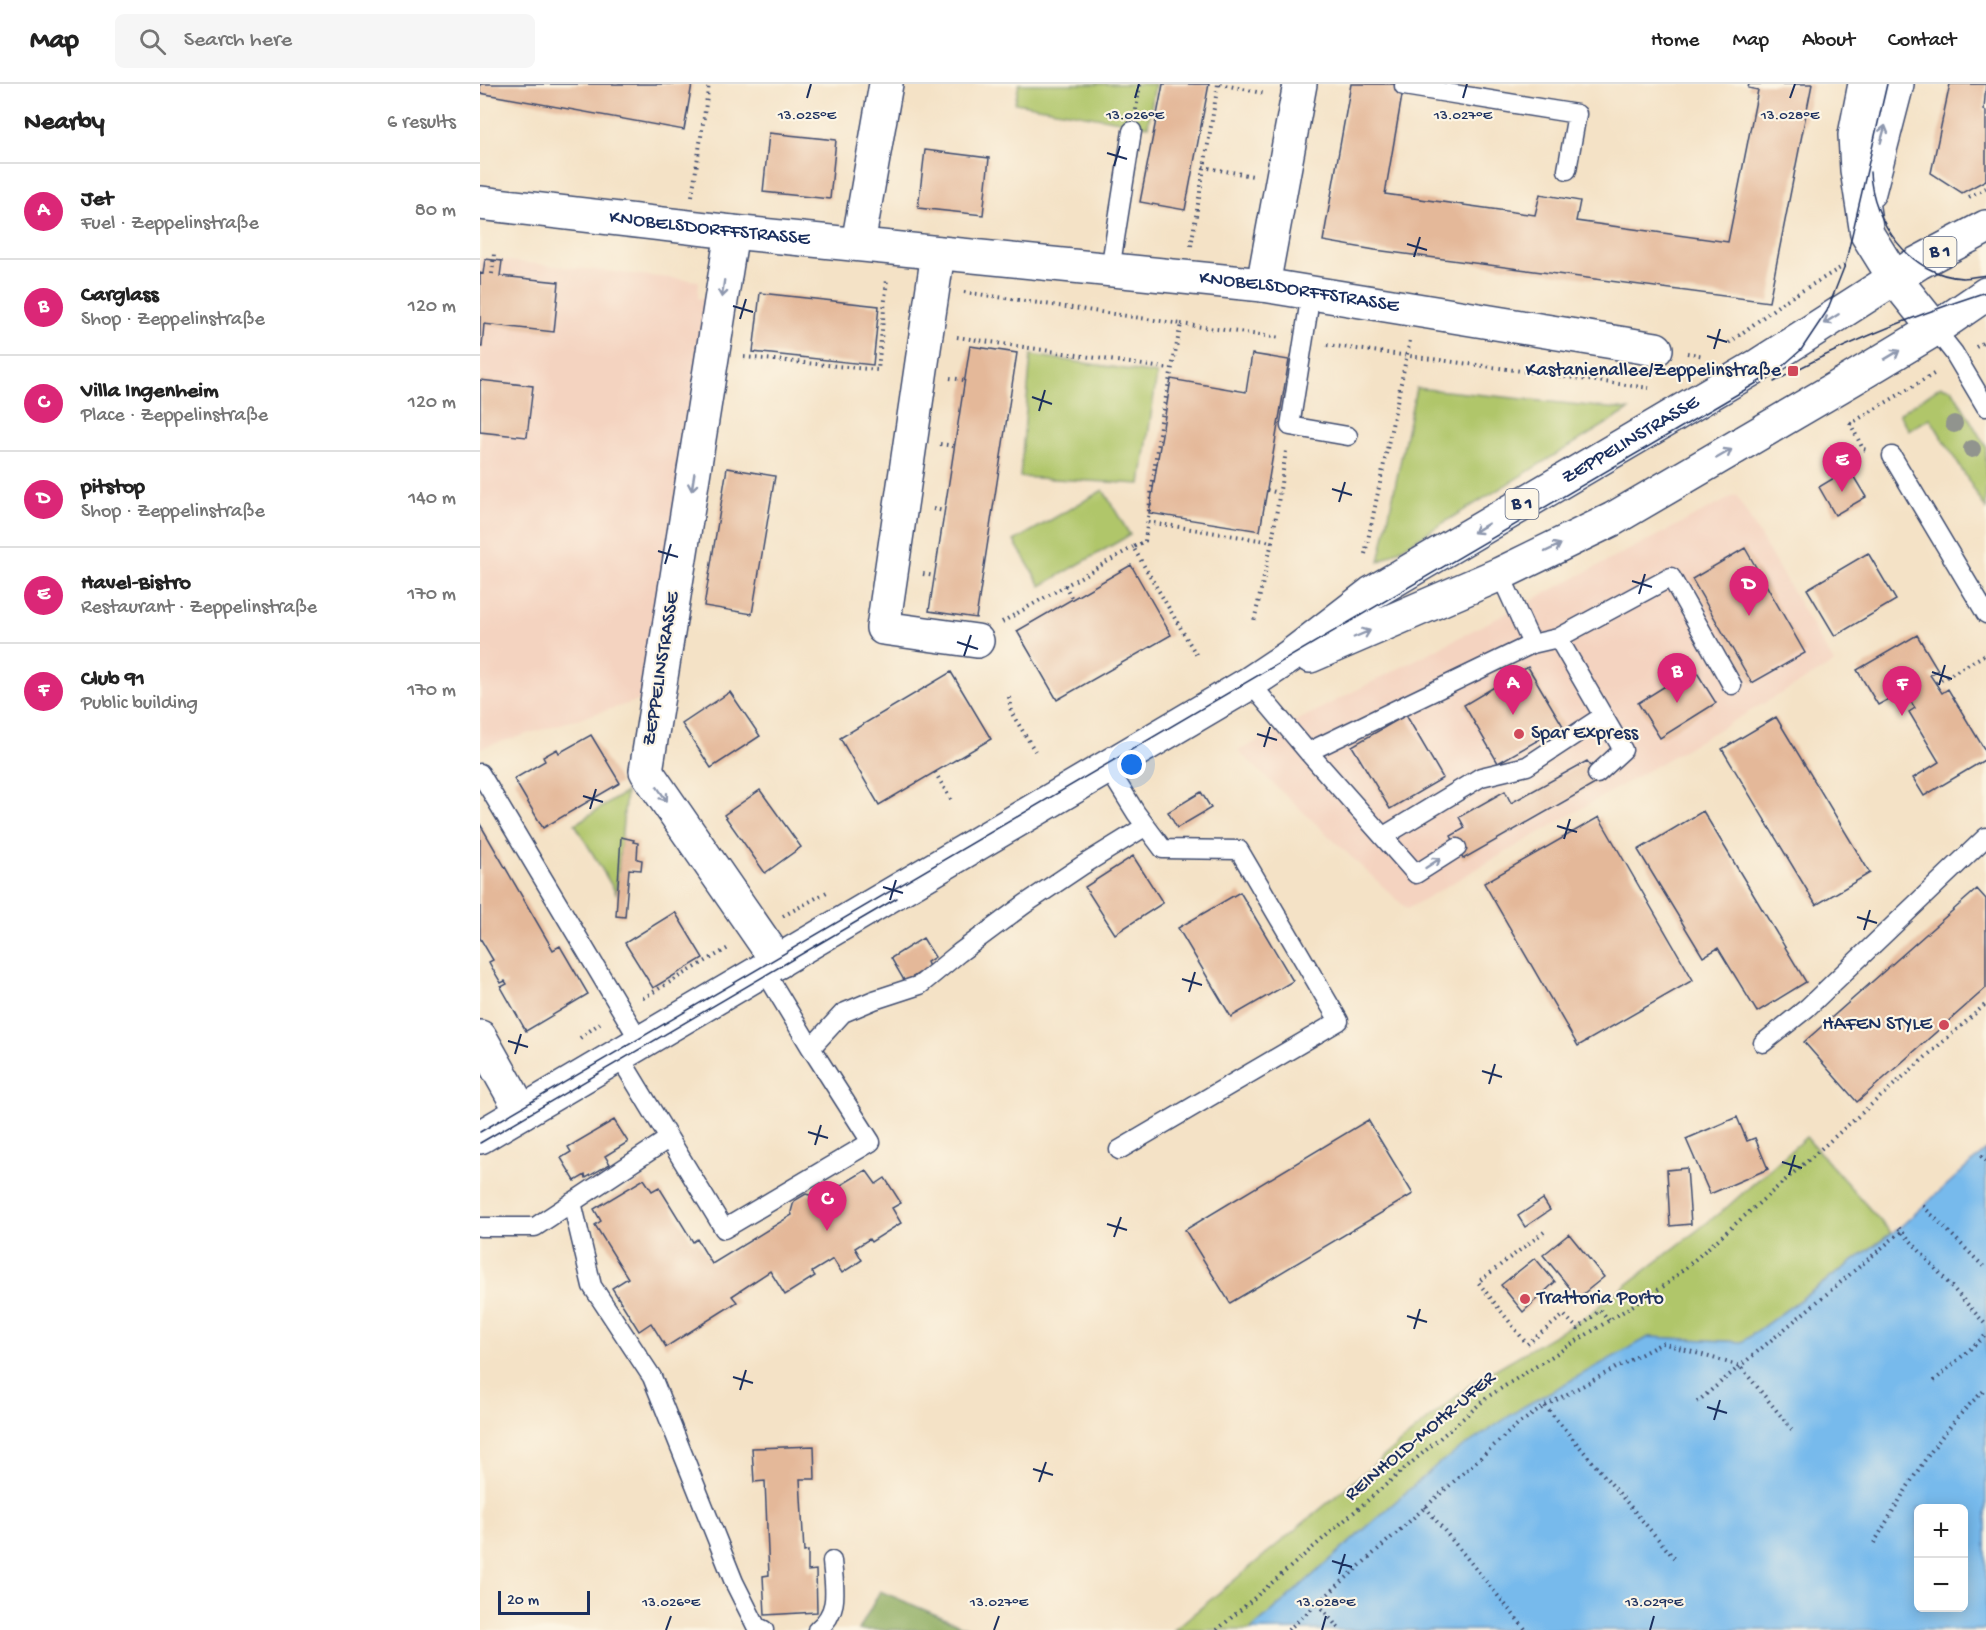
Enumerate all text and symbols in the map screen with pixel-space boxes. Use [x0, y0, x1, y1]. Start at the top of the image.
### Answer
search box [115, 14, 535, 68]
text: Map [30, 25, 79, 58]
icon: search [136, 25, 169, 58]
text: Search here [184, 28, 292, 54]
text: Home [1651, 29, 1699, 54]
text: Map [1732, 29, 1769, 54]
text: About [1802, 29, 1855, 54]
text: Contact [1888, 29, 1956, 54]
text: 13.025°E [777, 107, 837, 125]
text: 13.026°E [1105, 107, 1165, 125]
text: 13.027°E [1433, 107, 1493, 125]
text: 13.028°E [1760, 107, 1820, 125]
text: Nearby [24, 108, 105, 139]
text: 6 results [387, 112, 456, 135]
one-way arrow [1878, 125, 1890, 144]
text: Jet [81, 187, 113, 213]
text: A [38, 200, 49, 223]
text: 80 m [415, 200, 456, 223]
street label: KNOBELSDORFFSTRASSE [608, 206, 813, 251]
text: Fuel · Zeppelinstraße [81, 213, 259, 236]
road number: B 1 [1924, 237, 1956, 267]
street label: KNOBELSDORFFSTRASSE [1198, 267, 1402, 319]
one-way arrow [717, 279, 728, 299]
text: Carglass [81, 283, 159, 309]
text: B [38, 296, 49, 319]
text: 120 m [408, 296, 456, 319]
text: Shop · Zeppelinstraße [81, 309, 265, 332]
one-way arrow [1822, 313, 1839, 326]
one-way arrow [1883, 349, 1900, 361]
place label: Kastanienallee/Zeppelinstraße [1526, 360, 1782, 383]
marker: Kastanienallee/Zeppelinstraße [1786, 364, 1800, 378]
text: Villa Ingenheim [81, 379, 219, 405]
street label: ZEPPELINSTRASSE [1558, 390, 1705, 490]
text: C [38, 392, 49, 415]
text: 120 m [408, 392, 456, 415]
text: Place · Zeppelinstraße [81, 405, 268, 428]
pin: E [1822, 442, 1862, 492]
one-way arrow [1715, 448, 1732, 460]
one-way arrow [687, 472, 698, 491]
text: pitstop [81, 475, 145, 501]
text: D [37, 488, 50, 511]
text: 140 m [408, 488, 456, 511]
road number: B 1 [1506, 489, 1538, 519]
text: Shop · Zeppelinstraße [81, 501, 265, 524]
one-way arrow [1473, 523, 1490, 535]
one-way arrow [1544, 542, 1562, 554]
pin: D [1730, 566, 1768, 616]
text: Havel-Bistro [81, 571, 191, 597]
text: E [37, 584, 50, 607]
text: 170 m [407, 584, 456, 607]
street label: ZEPPELINSTRASSE [638, 589, 686, 748]
text: Restaurant · Zeppelinstraße [81, 597, 317, 620]
one-way arrow [1352, 628, 1370, 639]
pin: B [1658, 654, 1696, 703]
pin: A [1494, 666, 1532, 715]
pin: F [1882, 666, 1922, 716]
text: Club 91 [81, 667, 145, 693]
text: F [38, 680, 49, 703]
text: 170 m [407, 680, 456, 703]
text: Public building [81, 693, 198, 716]
place label: Spar Express [1531, 723, 1639, 746]
marker: Spar Express [1512, 727, 1526, 741]
your location [1117, 750, 1146, 779]
one-way arrow [656, 786, 668, 802]
one-way arrow [1425, 857, 1441, 869]
place label: HAFEN STYLE [1822, 1014, 1934, 1037]
marker: HAFEN STYLE [1937, 1018, 1951, 1032]
pin: C [808, 1182, 846, 1231]
place label: Trattoria Porto [1536, 1288, 1664, 1311]
marker: Trattoria Porto [1518, 1292, 1532, 1306]
street label: REINHOLD-MOHR-UFER [1341, 1366, 1502, 1507]
map controls [1914, 1504, 1968, 1612]
button: + [1914, 1504, 1968, 1558]
button: − [1914, 1558, 1968, 1612]
scale bar [498, 1588, 590, 1616]
text: 20 m [507, 1592, 539, 1611]
text: 13.026°E [641, 1594, 701, 1612]
text: 13.027°E [969, 1594, 1029, 1612]
text: 13.028°E [1296, 1594, 1356, 1612]
text: 13.029°E [1624, 1594, 1684, 1612]

